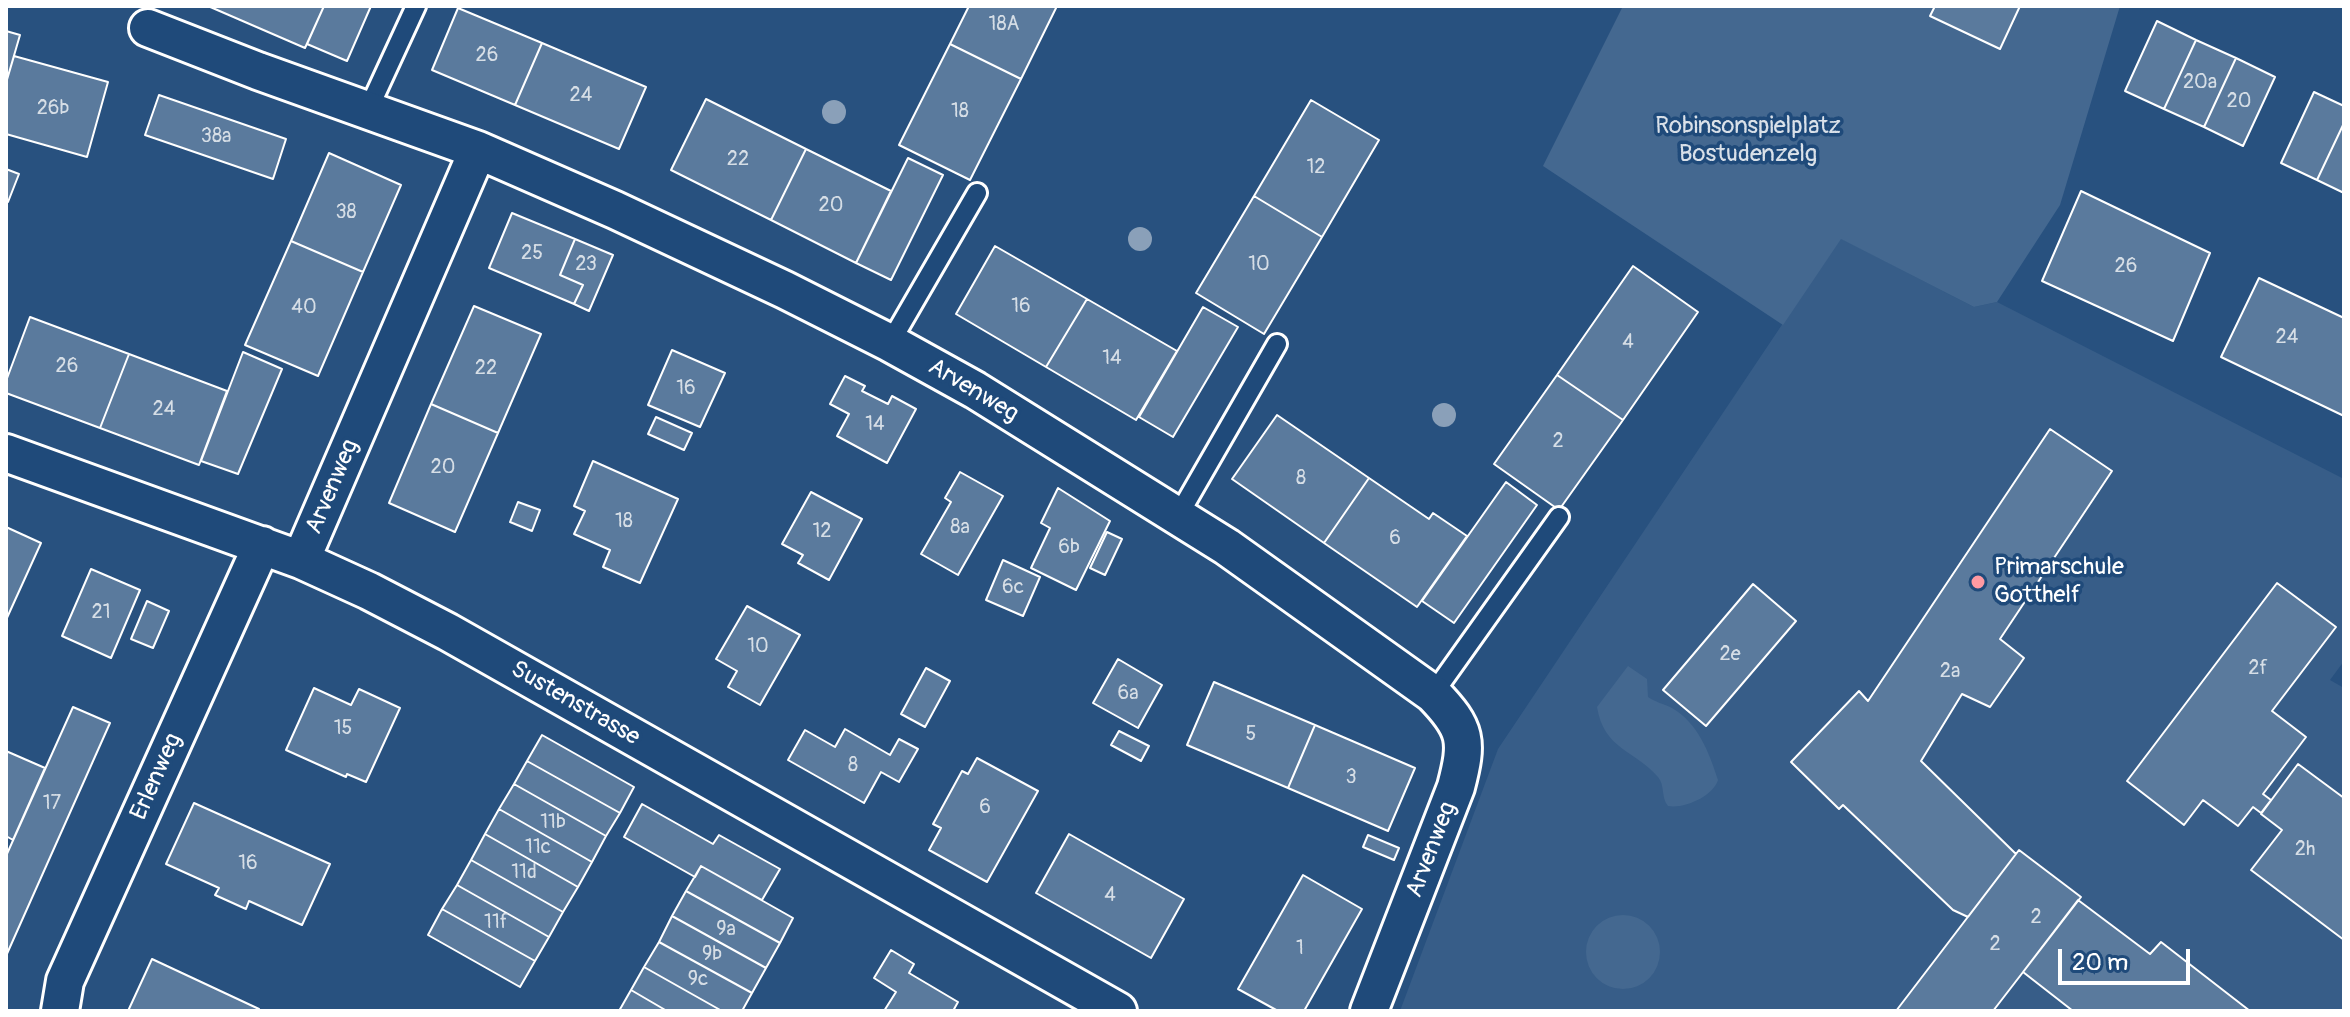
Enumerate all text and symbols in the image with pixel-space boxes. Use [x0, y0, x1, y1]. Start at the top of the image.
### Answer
house number: 18A [989, 13, 1019, 37]
house number: 26 [476, 44, 498, 68]
house number: 20a [2183, 71, 2217, 95]
house number: 24 [570, 84, 592, 108]
house number: 20 [2227, 90, 2251, 114]
house number: 26b [37, 97, 69, 121]
house number: 18 [951, 100, 969, 124]
park label: Robinsonspielplatz Bostudenzelg [1655, 113, 1841, 169]
house number: 38a [201, 125, 231, 149]
house number: 22 [727, 148, 749, 172]
house number: 12 [1307, 156, 1325, 180]
house number: 20 [819, 194, 843, 218]
house number: 38 [335, 201, 357, 225]
house number: 25 [521, 242, 543, 266]
house number: 23 [575, 253, 597, 277]
house number: 10 [1248, 253, 1270, 277]
house number: 26 [2115, 255, 2137, 279]
house number: 16 [1011, 295, 1031, 319]
house number: 40 [291, 296, 317, 320]
house number: 24 [2276, 326, 2298, 350]
house number: 4 [1622, 331, 1634, 355]
house number: 14 [1102, 347, 1122, 371]
street label: Arvenweg [923, 353, 1023, 429]
house number: 26 [56, 355, 78, 379]
house number: 22 [475, 357, 497, 381]
house number: 16 [676, 377, 696, 401]
house number: 24 [153, 398, 175, 422]
house number: 14 [865, 413, 885, 437]
house number: 2 [1552, 430, 1564, 454]
street label: Arvenweg [300, 435, 366, 539]
house number: 20 [431, 456, 455, 480]
house number: 8 [1296, 467, 1306, 491]
house number: 18 [615, 510, 633, 534]
house number: 8a [950, 516, 970, 540]
house number: 12 [813, 520, 831, 544]
house number: 6 [1389, 527, 1401, 551]
house number: 6b [1058, 536, 1080, 560]
place label: Primarschule Gotthelf [1994, 554, 2124, 610]
marker: Primarschule Gotthelf [1969, 573, 1987, 591]
house number: 6c [1002, 576, 1024, 600]
house number: 21 [92, 601, 110, 625]
house number: 10 [747, 635, 769, 659]
house number: 2e [1719, 643, 1741, 667]
street label: Sustenstrasse [505, 655, 645, 753]
house number: 2f [2248, 657, 2268, 681]
house number: 2a [1940, 660, 1960, 684]
house number: 6a [1118, 682, 1138, 706]
house number: 15 [334, 717, 352, 741]
house number: 5 [1246, 723, 1256, 747]
street label: Erlenweg [125, 729, 189, 825]
house number: 8 [848, 754, 858, 778]
house number: 3 [1345, 766, 1357, 790]
house number: 17 [43, 792, 61, 816]
house number: 6 [979, 796, 991, 820]
street label: Arvenweg [1401, 798, 1463, 902]
house number: 11b [540, 811, 566, 835]
house number: 11c [525, 836, 551, 860]
house number: 2h [2295, 838, 2315, 862]
house number: 16 [238, 852, 258, 876]
house number: 11d [511, 861, 537, 885]
house number: 4 [1104, 884, 1116, 908]
house number: 2 [2030, 906, 2042, 930]
house number: 11f [484, 911, 508, 935]
house number: 9a [716, 918, 736, 942]
house number: 2 [1989, 933, 2001, 957]
scale bar [2062, 933, 2194, 983]
house number: 1 [1296, 937, 1304, 961]
house number: 9b [702, 943, 722, 967]
text: 20 m [2072, 948, 2128, 977]
house number: 9c [688, 968, 708, 992]

